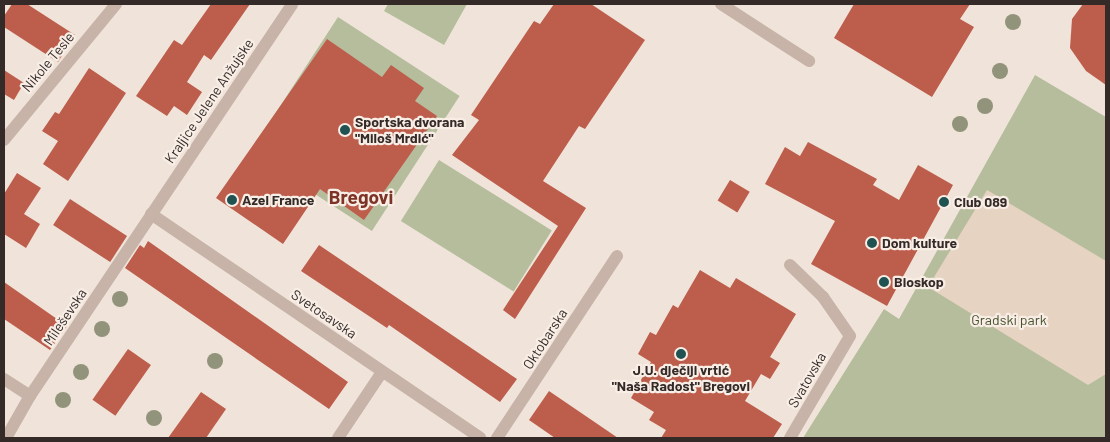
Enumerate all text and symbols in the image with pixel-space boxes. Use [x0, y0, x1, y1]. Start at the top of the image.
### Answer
street label: Nikole Tesle [18, 29, 78, 95]
street label: Kraljice Jelene Anžujske [161, 36, 257, 166]
place label: Sportska dvorana "Miloš Mrdić" [355, 114, 464, 146]
marker: Sportska dvorana "Miloš Mrdić" [339, 124, 351, 136]
district label: Bregovi [329, 186, 393, 208]
place label: Azel France [242, 192, 314, 208]
marker: Azel France [226, 194, 238, 206]
place label: Club 089 [954, 194, 1007, 210]
marker: Club 089 [938, 196, 950, 208]
place label: Dom kulture [882, 235, 957, 251]
marker: Dom kulture [866, 237, 878, 249]
place label: Bioskop [894, 274, 944, 290]
marker: Bioskop [878, 276, 890, 288]
street label: Mileševska [40, 285, 90, 349]
street label: Svetosavska [288, 286, 360, 342]
street label: Oktobarska [519, 306, 571, 372]
park label: Gradski park [971, 312, 1047, 328]
marker: J.U. dječiji vrtić "Naša Radost" Bregovi [675, 348, 687, 360]
street label: Svatovska [784, 349, 830, 411]
place label: J.U. dječiji vrtić "Naša Radost" Bregovi [612, 362, 750, 394]

